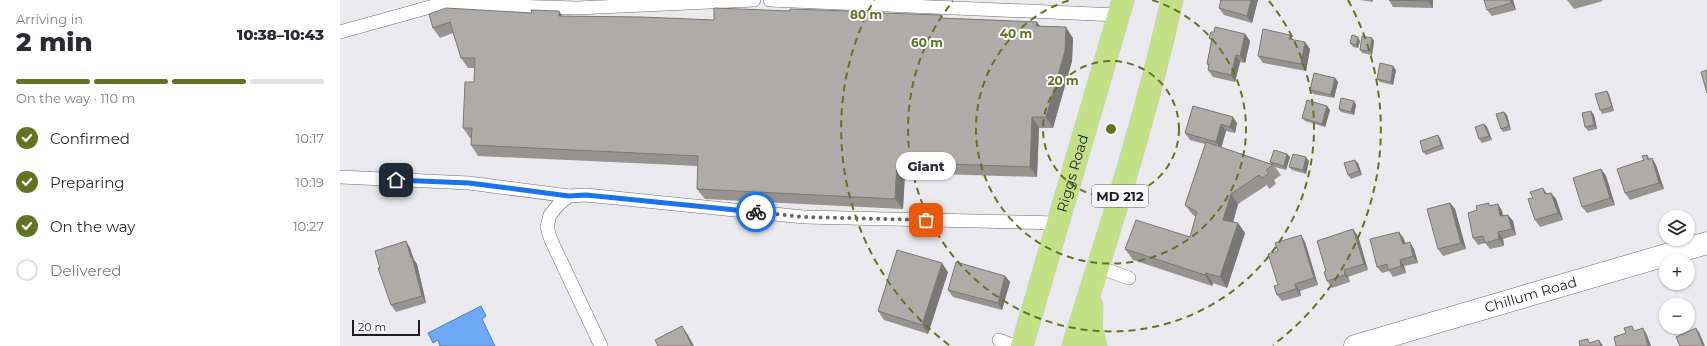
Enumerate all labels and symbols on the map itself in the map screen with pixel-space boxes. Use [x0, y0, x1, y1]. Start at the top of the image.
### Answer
text: 80 m [850, 7, 882, 22]
text: 40 m [1000, 26, 1032, 41]
text: 60 m [911, 35, 943, 50]
text: 20 m [1047, 73, 1079, 88]
centre of rings [1104, 122, 1118, 136]
street label: Riggs Road [1053, 132, 1092, 214]
callout: Giant [896, 152, 956, 180]
pin [379, 163, 413, 197]
road number: MD 212 [1092, 185, 1148, 207]
courier [736, 192, 776, 232]
pin [909, 203, 943, 237]
street label: Chillum Road [1482, 273, 1579, 317]
scale bar [352, 318, 420, 337]

